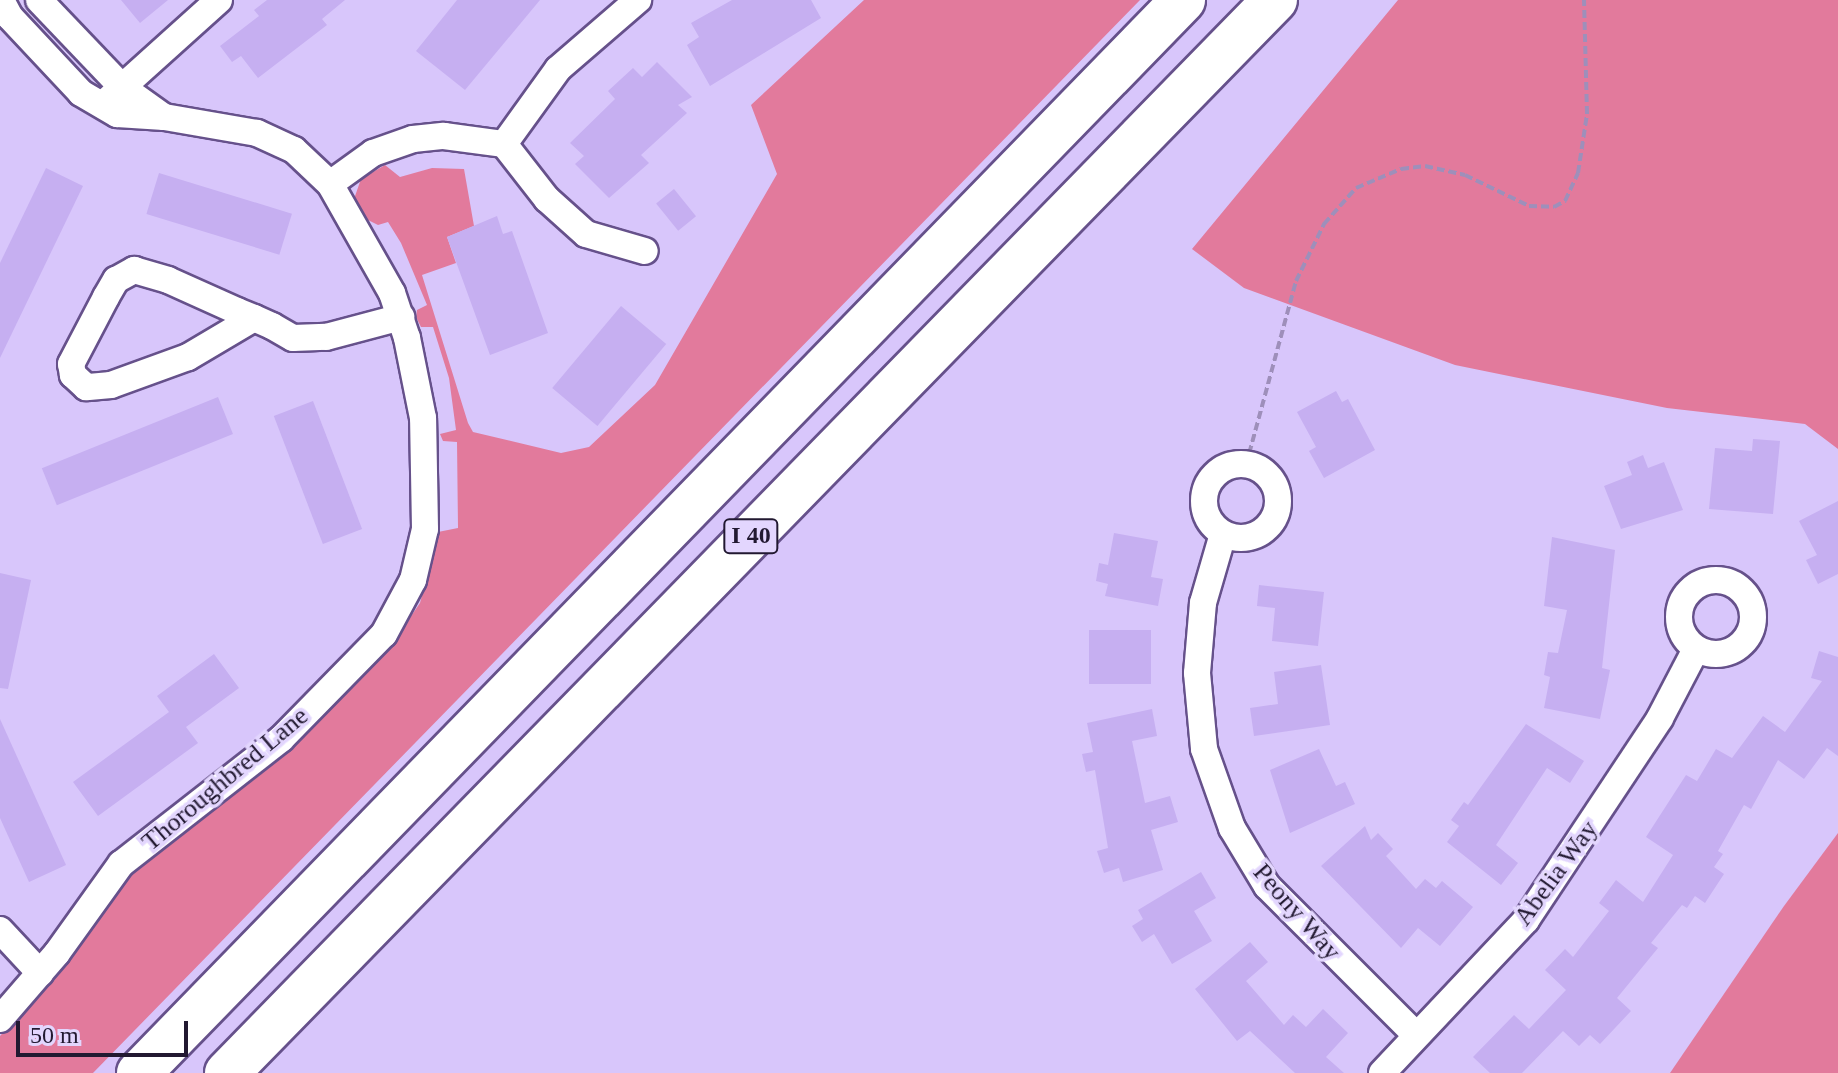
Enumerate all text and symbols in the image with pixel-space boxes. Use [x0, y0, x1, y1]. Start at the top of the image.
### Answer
road number: I 40 [723, 516, 779, 556]
street label: Thoroughbred Lane [136, 700, 314, 858]
street label: Abelia Way [1507, 814, 1605, 932]
street label: Peony Way [1246, 857, 1348, 967]
scale bar [20, 1005, 192, 1055]
text: 50 m [30, 1022, 79, 1048]

